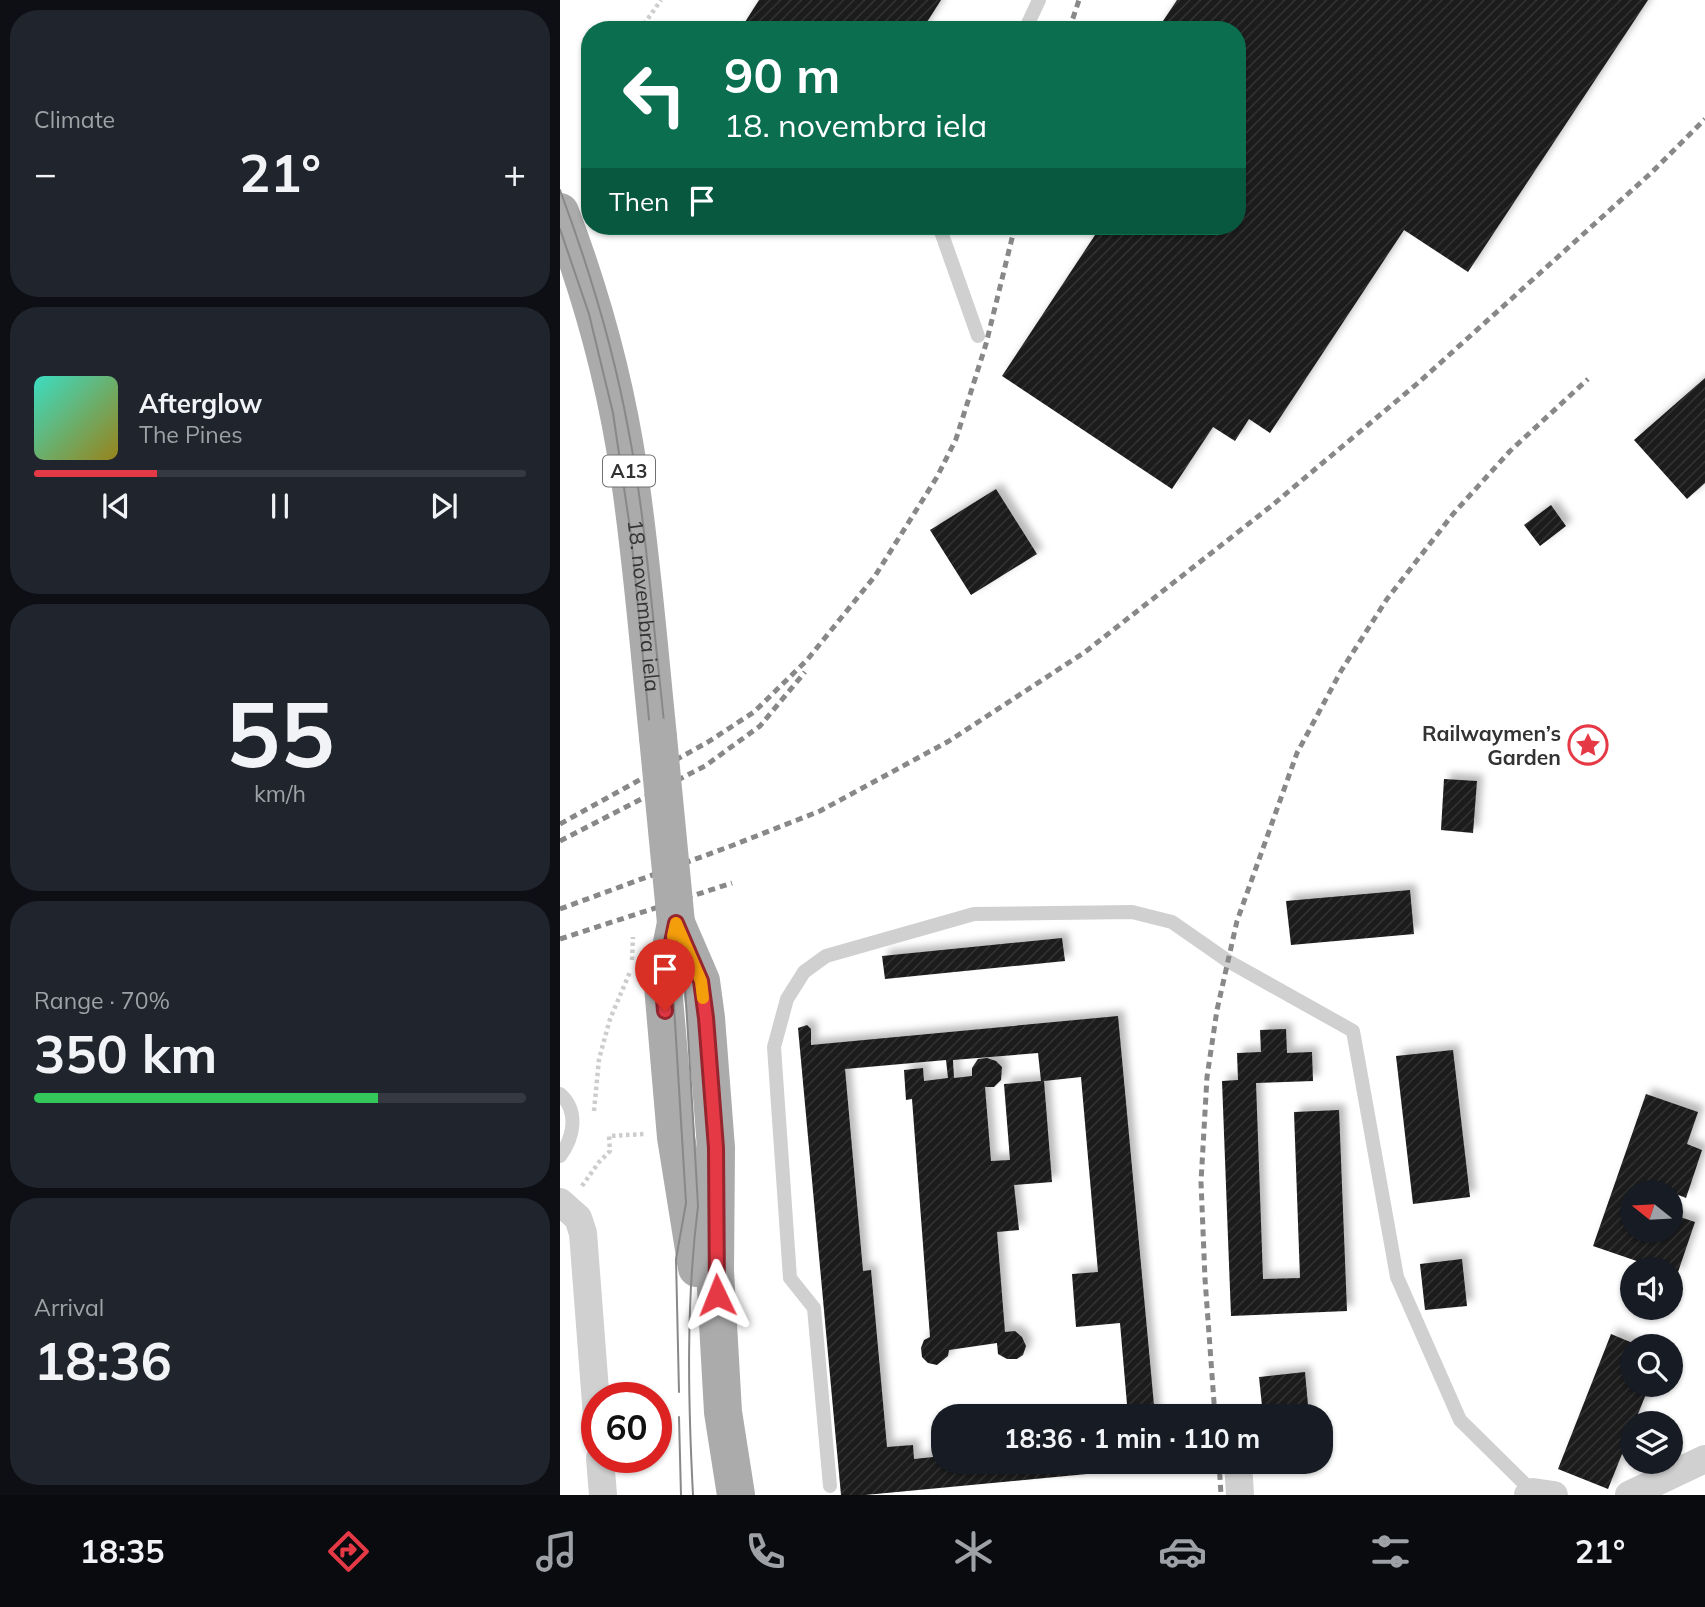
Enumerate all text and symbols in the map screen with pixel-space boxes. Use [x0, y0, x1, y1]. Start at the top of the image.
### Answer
text: 90 m [724, 44, 840, 105]
icon: left [609, 49, 700, 140]
text: Climate [34, 105, 115, 134]
text: 18. novembra iela [724, 105, 987, 145]
text: 21° [239, 140, 321, 205]
text: − [34, 149, 57, 197]
text: + [503, 149, 526, 197]
icon: arrive [683, 182, 721, 220]
text: Then [609, 185, 669, 218]
text: Afterglow [139, 387, 262, 420]
text: The Pines [139, 420, 243, 449]
road number: A13 [603, 456, 655, 486]
icon: previous [97, 487, 135, 525]
icon: pause [261, 487, 299, 525]
icon: next [425, 487, 463, 525]
street label: 18. novembra iela [623, 518, 666, 693]
text: 55 [225, 676, 335, 790]
place label: Railwaymen’s Garden [1422, 720, 1561, 770]
place icon: Railwaymen’s Garden [1567, 724, 1609, 766]
text: km/h [254, 779, 306, 808]
pin [635, 939, 695, 1011]
icon: arrive [646, 950, 684, 988]
text: Range · 70% [34, 986, 170, 1015]
text: 350 km [34, 1021, 217, 1086]
north arrow [1620, 1180, 1684, 1242]
map controls [1620, 1180, 1683, 1474]
button: sound [1620, 1257, 1683, 1320]
position arrow [680, 1258, 754, 1332]
text: Arrival [34, 1293, 104, 1322]
text: 18:36 [34, 1328, 172, 1393]
button: search [1620, 1334, 1683, 1397]
speed limit sign: 60 [581, 1382, 672, 1473]
button: layers [1620, 1411, 1683, 1474]
text: 18:36 · 1 min · 110 m [1004, 1422, 1260, 1455]
icon: directions [324, 1527, 373, 1576]
icon: music [532, 1527, 581, 1576]
icon: phone [741, 1527, 790, 1576]
icon: climate [949, 1527, 998, 1576]
icon: car [1158, 1527, 1207, 1576]
icon: filters [1366, 1527, 1415, 1576]
text: 18:35 [80, 1531, 164, 1571]
text: 21° [1575, 1531, 1625, 1571]

